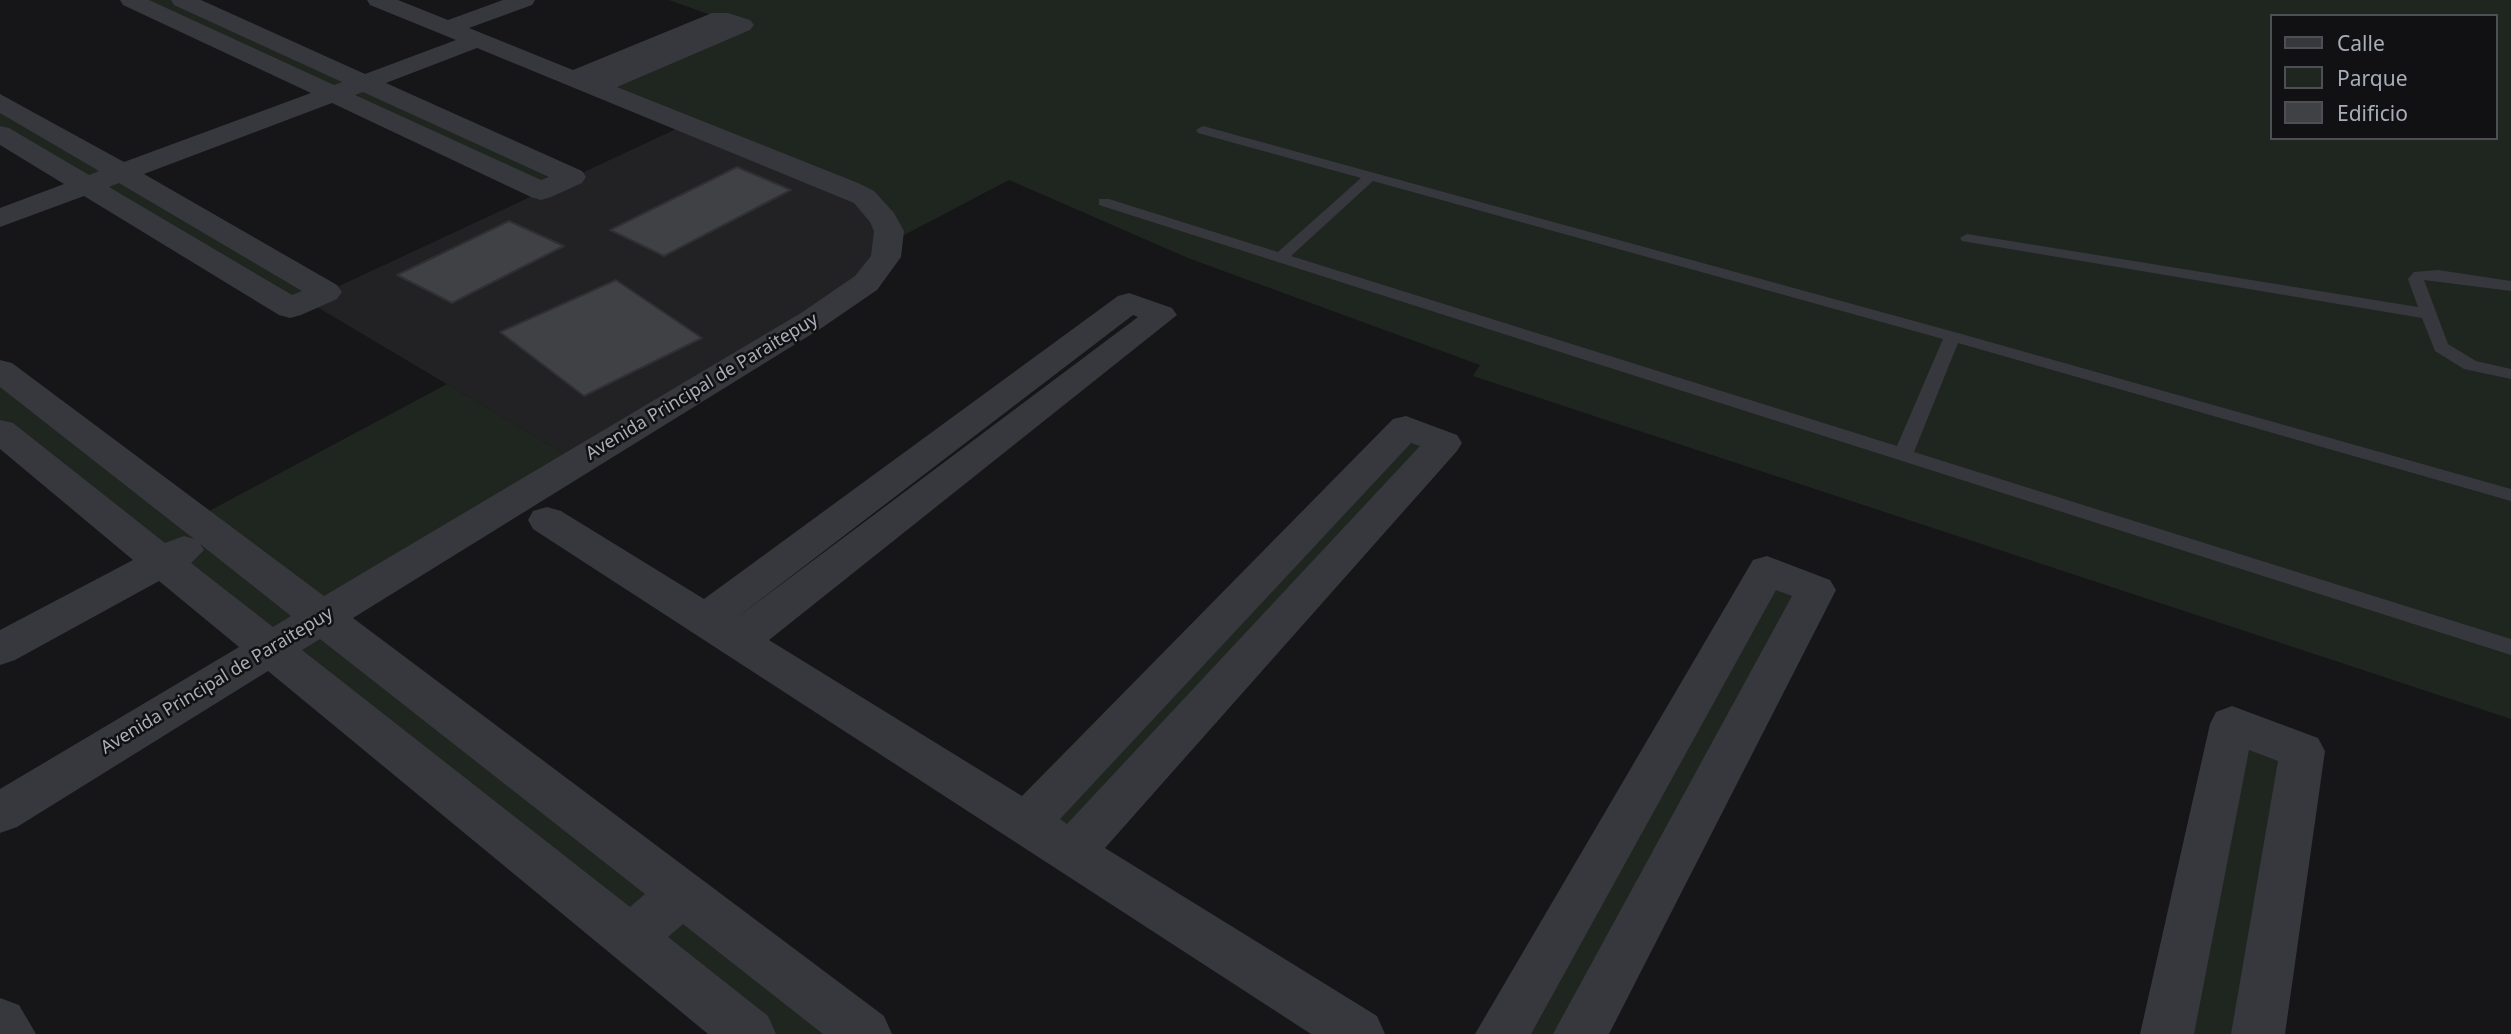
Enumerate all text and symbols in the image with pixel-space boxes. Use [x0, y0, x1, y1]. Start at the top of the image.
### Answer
legend [2270, 14, 2497, 140]
text: Calle [2337, 29, 2385, 57]
text: Parque [2337, 64, 2407, 92]
text: Edificio [2337, 99, 2408, 127]
street label: Avenida Principal de Paraitepuy [582, 309, 822, 465]
street label: Avenida Principal de Paraitepuy [97, 603, 337, 759]

